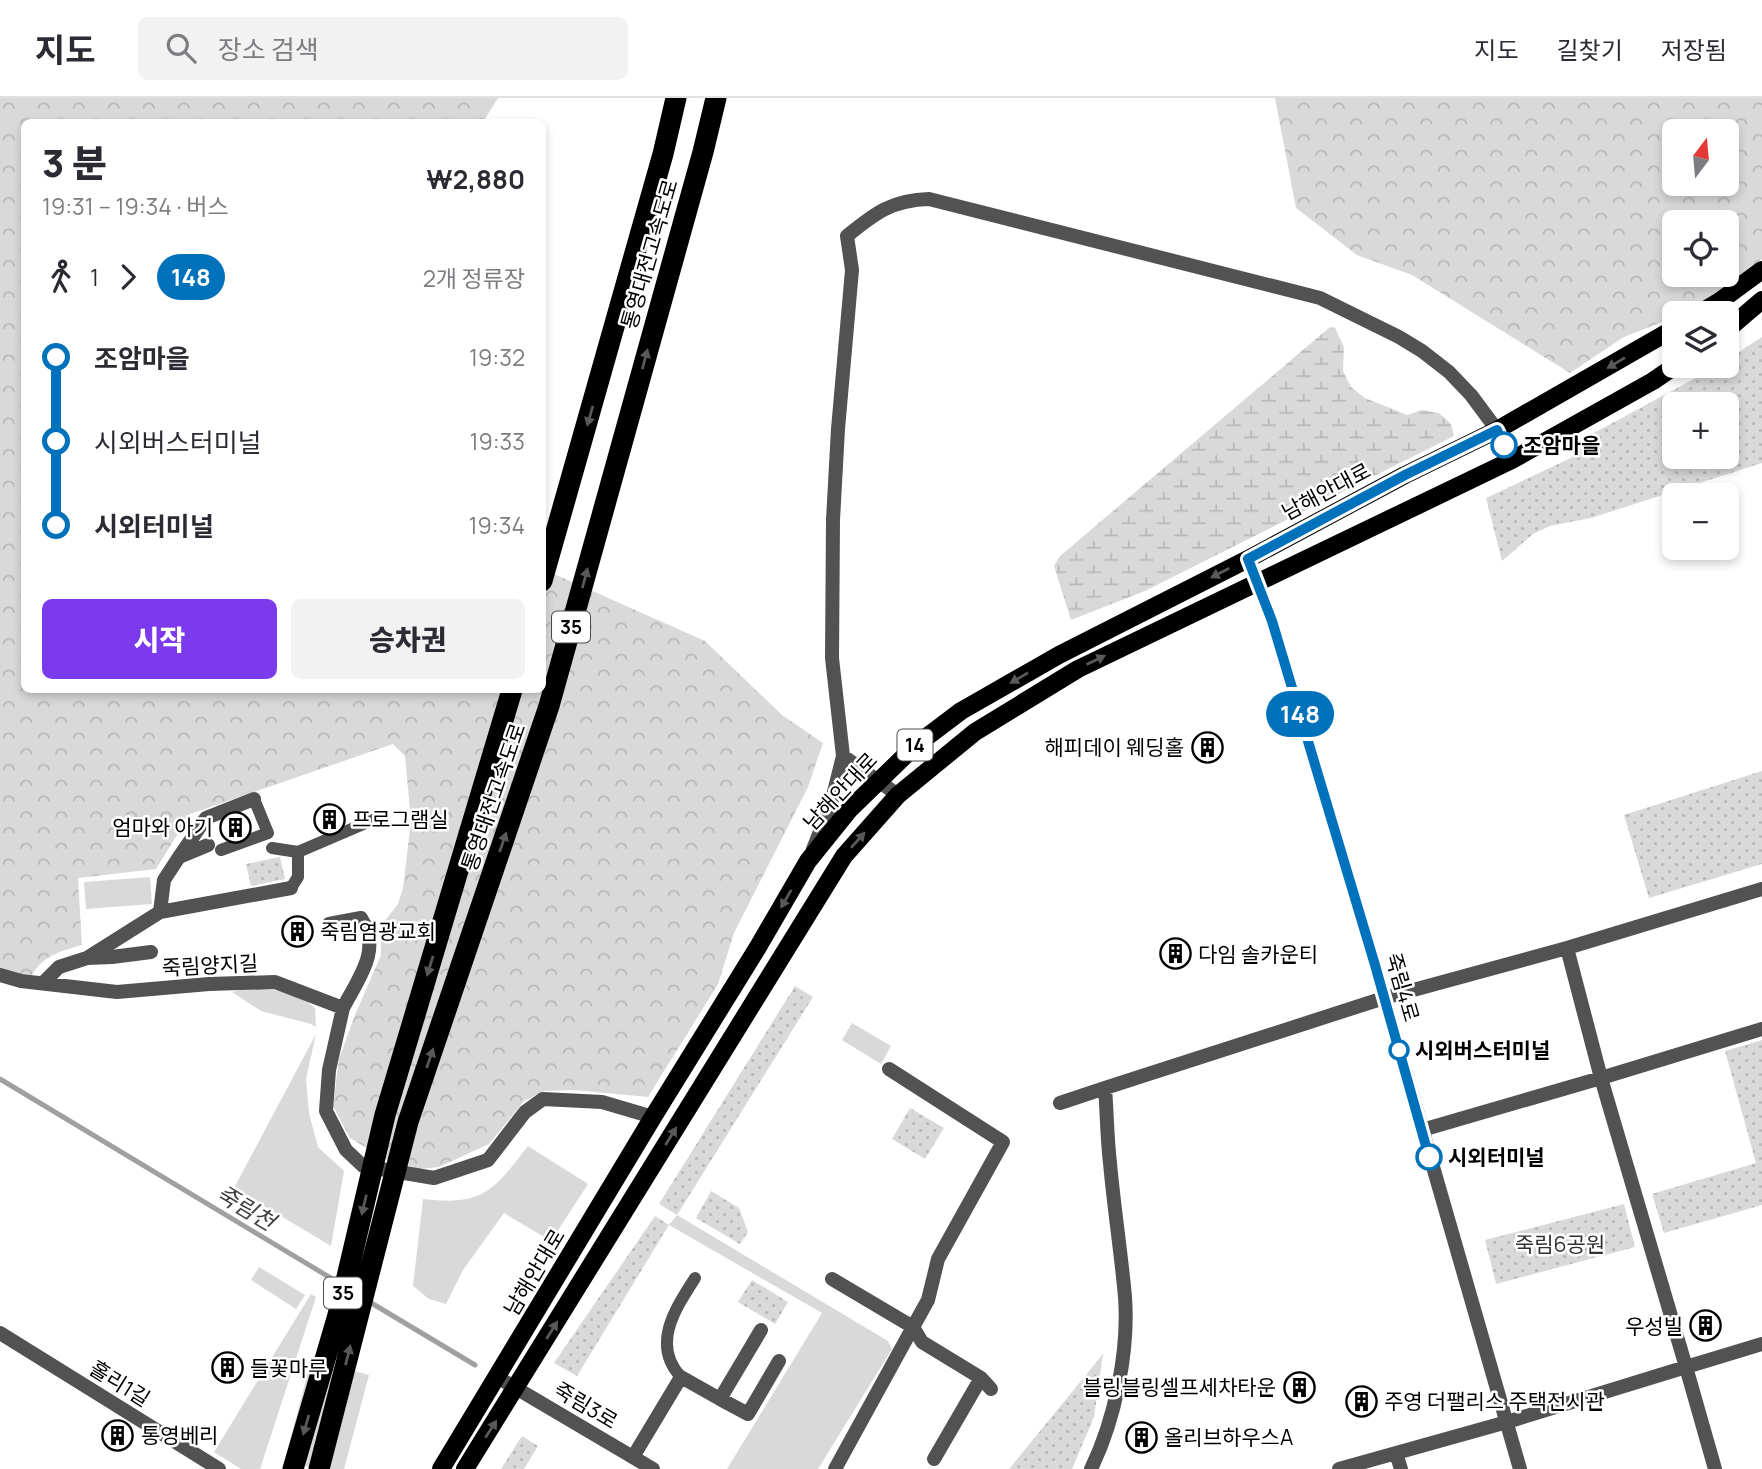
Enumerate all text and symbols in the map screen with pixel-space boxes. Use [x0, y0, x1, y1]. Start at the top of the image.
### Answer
search box [138, 17, 628, 80]
text: 지도 [35, 27, 96, 72]
icon: search [162, 29, 200, 67]
text: 장소 검색 [218, 31, 319, 67]
text: 지도 [1474, 33, 1519, 66]
text: 길찾기 [1557, 33, 1623, 66]
text: 저장됨 [1661, 33, 1727, 66]
north arrow [1662, 119, 1740, 196]
map controls [1662, 119, 1739, 560]
text: 3 분 [42, 136, 107, 188]
text: ₩2,880 [426, 161, 525, 197]
street label: 통영대전고속도로 [614, 176, 684, 332]
text: 19:31 – 19:34 · 버스 [42, 190, 229, 222]
button: locate [1662, 210, 1739, 287]
icon: walk [42, 258, 80, 296]
icon: forward [109, 258, 147, 296]
text: 148 [171, 260, 211, 293]
text: 1 [90, 261, 99, 293]
text: 2개 정류장 [423, 262, 525, 294]
button: layers [1662, 301, 1739, 378]
text: 조암마을 [94, 340, 190, 376]
text: 19:32 [469, 341, 525, 373]
one-way arrow [640, 348, 651, 370]
one-way arrow [1606, 357, 1626, 369]
button: + [1662, 392, 1739, 469]
one-way arrow [584, 406, 594, 427]
text: 시외버스터미널 [94, 424, 261, 460]
text: 19:33 [469, 425, 525, 457]
place label: 조암마을 [1523, 431, 1600, 459]
marker: 조암마을 [1491, 432, 1517, 458]
street label: 남해안대로 [1277, 456, 1375, 526]
button: − [1662, 483, 1739, 560]
text: 시외터미널 [94, 508, 214, 544]
text: 19:34 [469, 509, 525, 541]
one-way arrow [1210, 566, 1230, 578]
one-way arrow [580, 567, 590, 588]
button: 시작 [42, 599, 277, 679]
button: 승차권 [291, 599, 525, 679]
road number: 35 [552, 612, 590, 642]
one-way arrow [1086, 655, 1106, 666]
one-way arrow [1009, 672, 1029, 684]
line badge: 148 [1260, 691, 1340, 737]
text: 148 [1280, 697, 1320, 730]
street label: 통영대전고속도로 [455, 719, 531, 875]
road number: 14 [898, 730, 932, 760]
building icon: 해피데이 웨딩홀 [1190, 730, 1224, 764]
place label: 해피데이 웨딩홀 [1045, 733, 1184, 761]
street label: 남해안대로 [797, 746, 883, 836]
building icon: 프로그램실 [312, 802, 346, 836]
place label: 프로그램실 [352, 805, 449, 833]
building icon: 엄마와 아기 [219, 810, 253, 844]
place label: 엄마와 아기 [112, 813, 213, 841]
one-way arrow [498, 832, 509, 853]
one-way arrow [850, 832, 865, 849]
one-way arrow [780, 889, 792, 908]
building icon: 죽림염광교회 [280, 914, 314, 948]
place label: 죽림염광교회 [320, 917, 436, 945]
building icon: 다임 솔카운티 [1158, 937, 1192, 971]
place label: 다임 솔카운티 [1198, 940, 1318, 968]
street label: 죽림양지길 [161, 948, 259, 982]
street label: 죽림4로 [1380, 949, 1426, 1025]
one-way arrow [424, 956, 434, 977]
place label: 시외버스터미널 [1415, 1036, 1550, 1064]
marker: 시외버스터미널 [1389, 1040, 1409, 1060]
one-way arrow [425, 1047, 436, 1068]
one-way arrow [664, 1126, 677, 1146]
place label: 시외터미널 [1448, 1143, 1545, 1171]
marker: 시외터미널 [1416, 1144, 1442, 1170]
water label: 죽림천 [211, 1177, 284, 1239]
one-way arrow [358, 1194, 369, 1216]
street label: 남해안대로 [497, 1223, 571, 1321]
park label: 죽림6공원 [1515, 1230, 1605, 1258]
road number: 35 [324, 1278, 362, 1308]
building icon: 우성빌 [1689, 1309, 1723, 1343]
place label: 우성빌 [1625, 1312, 1683, 1340]
one-way arrow [545, 1320, 558, 1339]
one-way arrow [343, 1344, 354, 1366]
building icon: 들꽃마루 [210, 1351, 244, 1385]
street label: 홀리1길 [85, 1354, 155, 1412]
place label: 들꽃마루 [250, 1354, 327, 1382]
building icon: 블링블링셀프세차타운 [1282, 1370, 1316, 1404]
place label: 블링블링셀프세차타운 [1083, 1373, 1276, 1401]
street label: 죽림3로 [549, 1375, 623, 1435]
building icon: 주영 더팰리스 주택전시관 [1344, 1384, 1378, 1418]
place label: 주영 더팰리스 주택전시관 [1384, 1387, 1605, 1415]
one-way arrow [301, 1415, 311, 1436]
building icon: 통영베리 [101, 1418, 135, 1452]
one-way arrow [484, 1419, 497, 1438]
building icon: 올리브하우스A [1124, 1420, 1158, 1454]
place label: 통영베리 [141, 1421, 218, 1449]
place label: 올리브하우스A [1164, 1423, 1293, 1451]

